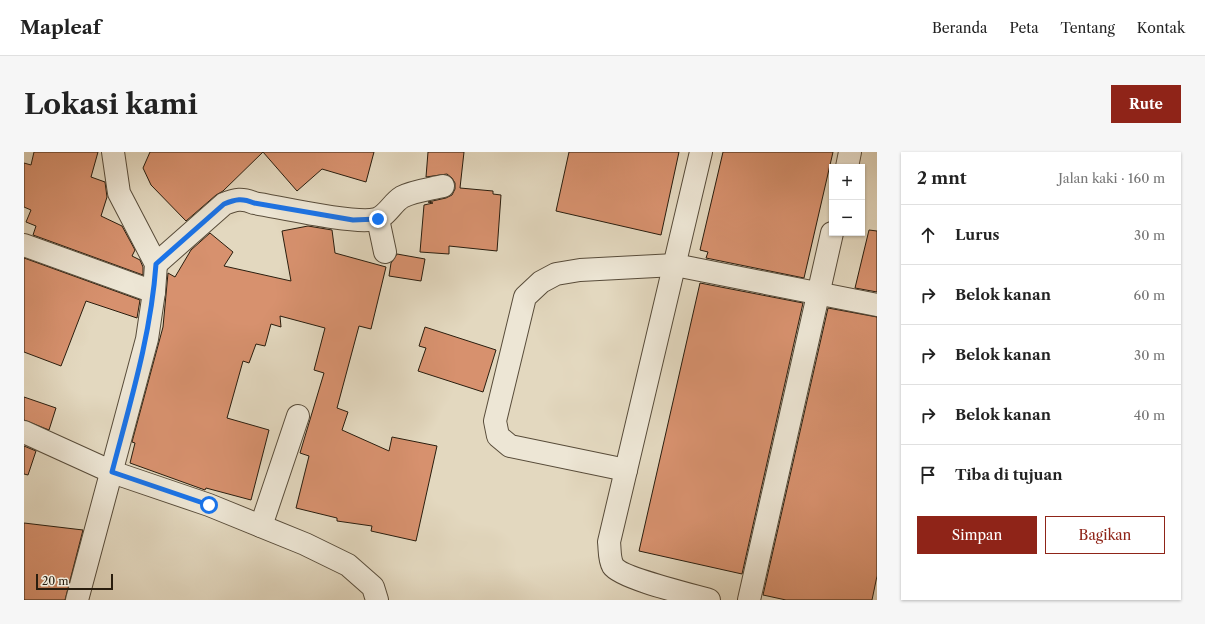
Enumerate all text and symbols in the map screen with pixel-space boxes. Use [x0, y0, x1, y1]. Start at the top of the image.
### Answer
text: Mapleaf [20, 16, 101, 39]
text: Beranda [932, 19, 988, 37]
text: Peta [1010, 19, 1039, 37]
text: Tentang [1061, 19, 1115, 37]
text: Kontak [1137, 19, 1185, 37]
button: Rute [1111, 85, 1181, 123]
text: Lokasi kami [24, 87, 198, 121]
map controls [829, 164, 865, 236]
button: + [829, 164, 865, 200]
text: 2 mnt [917, 168, 967, 188]
text: Jalan kaki · 160 m [1058, 170, 1165, 186]
button: − [829, 200, 865, 236]
route end [369, 210, 387, 228]
icon: ahead [917, 224, 939, 246]
text: Lurus [955, 225, 1000, 244]
text: 30 m [1134, 227, 1165, 243]
icon: right [917, 284, 939, 306]
text: Belok kanan [955, 285, 1051, 304]
text: 60 m [1134, 287, 1165, 303]
icon: right [917, 344, 939, 366]
text: Belok kanan [955, 345, 1051, 364]
text: 30 m [1134, 347, 1165, 363]
icon: right [917, 404, 939, 426]
text: Belok kanan [955, 405, 1051, 424]
text: 40 m [1134, 407, 1165, 423]
icon: arrive [917, 464, 939, 486]
text: Tiba di tujuan [955, 465, 1063, 484]
route start [200, 496, 218, 514]
button: Simpan [917, 516, 1037, 554]
button: Bagikan [1045, 516, 1165, 554]
scale bar [36, 572, 113, 591]
text: 20 m [42, 574, 68, 588]

